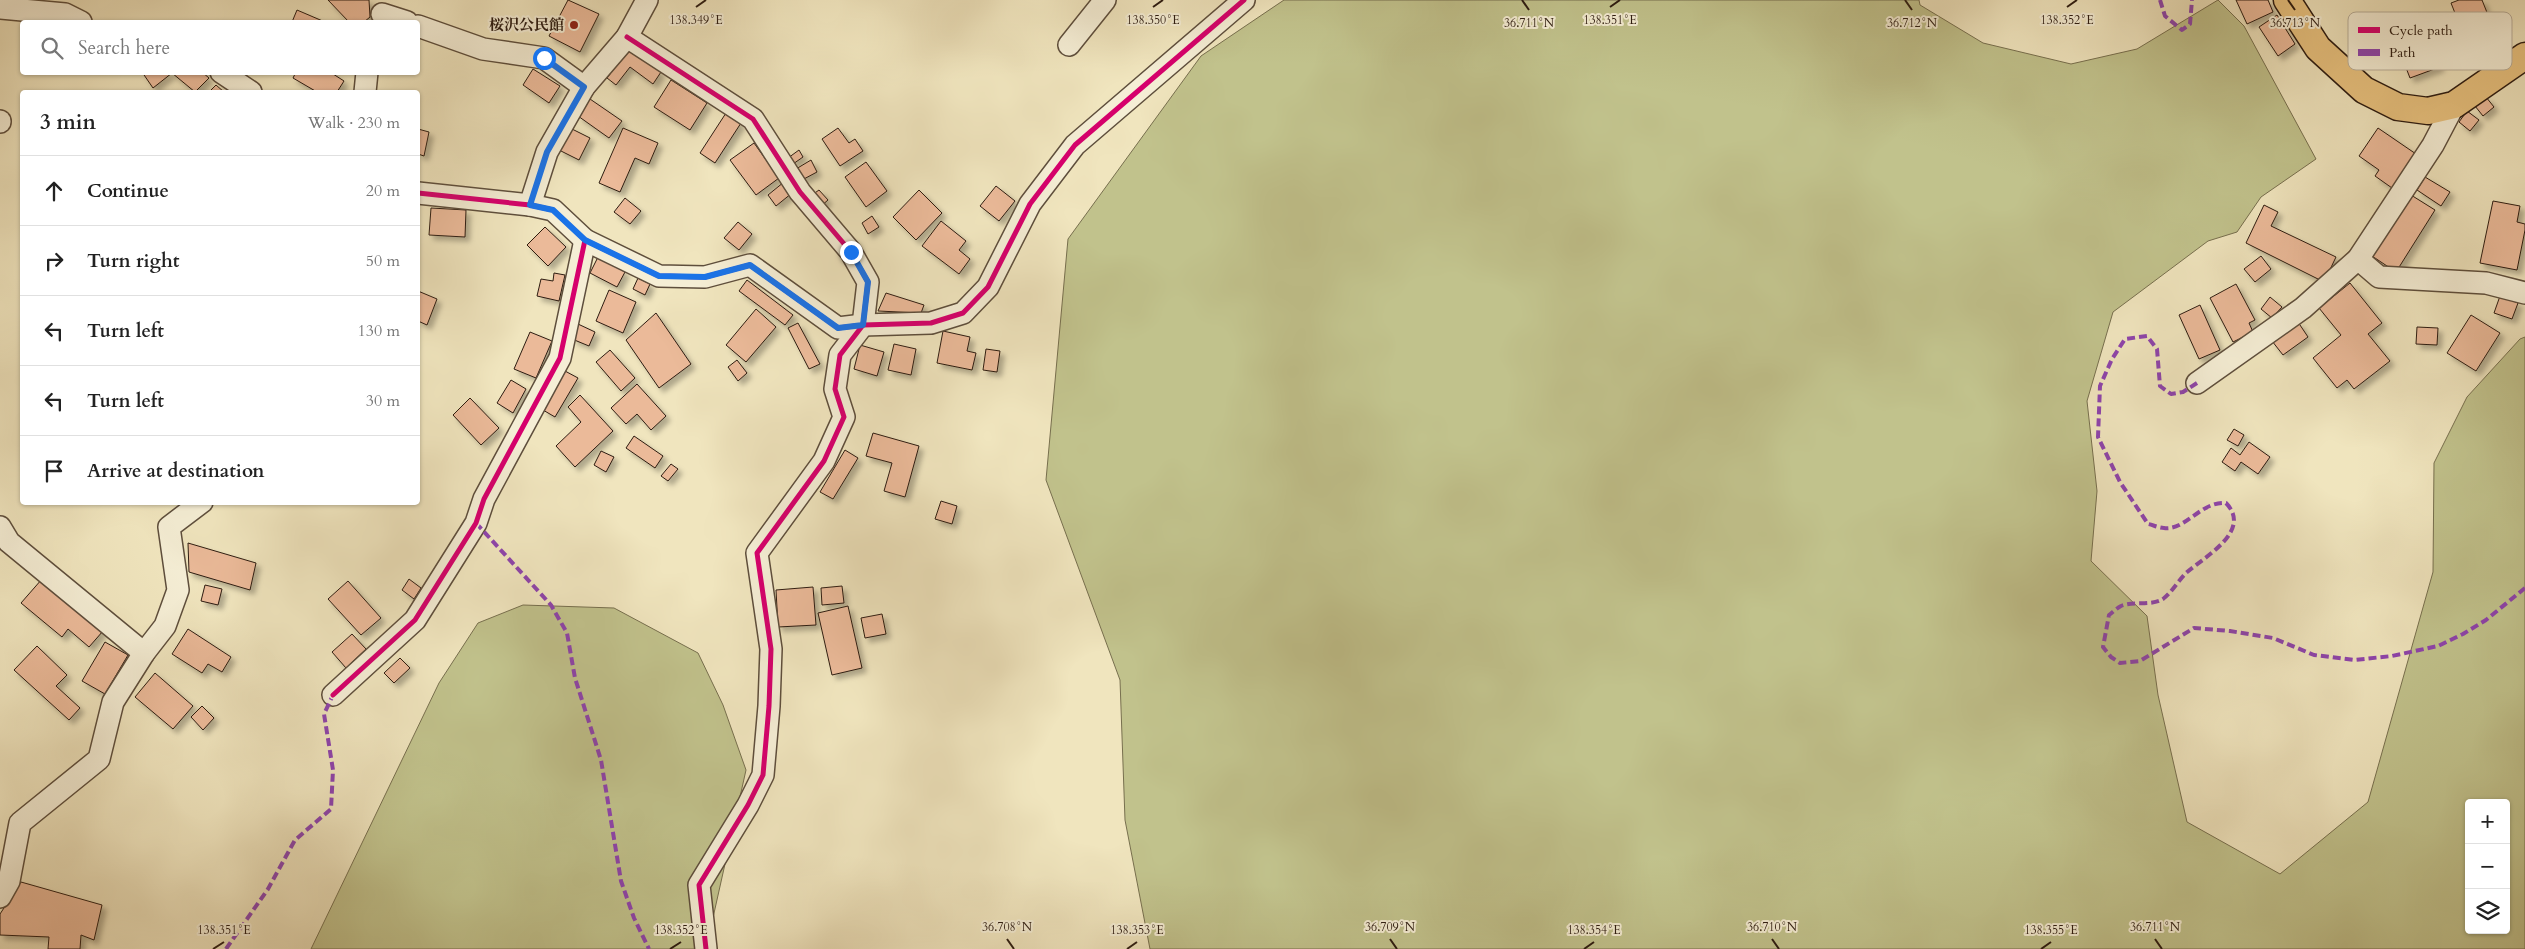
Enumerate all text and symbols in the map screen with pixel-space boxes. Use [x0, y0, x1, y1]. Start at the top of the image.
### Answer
text: 138.349°E [669, 12, 723, 28]
text: 138.350°E [1126, 12, 1180, 28]
text: 138.351°E [1583, 12, 1637, 28]
text: 138.352°E [2040, 12, 2094, 28]
legend [2348, 12, 2512, 70]
place label: 桜沢公民館 [489, 15, 564, 35]
text: 36.711°N [1504, 15, 1555, 31]
text: 36.712°N [1887, 15, 1938, 31]
text: 36.713°N [2270, 15, 2321, 31]
marker: 桜沢公民館 [568, 19, 580, 31]
search box [20, 20, 420, 75]
text: Cycle path [2389, 21, 2453, 40]
icon: search [38, 34, 66, 62]
text: Search here [78, 35, 170, 61]
text: Path [2389, 43, 2416, 62]
route start [533, 47, 556, 70]
text: 3 min [40, 108, 96, 137]
text: Walk · 230 m [308, 112, 400, 134]
icon: ahead [40, 177, 68, 205]
text: Continue [87, 178, 169, 204]
text: 20 m [366, 180, 400, 202]
route end [840, 241, 863, 264]
icon: right [40, 247, 68, 275]
text: Turn right [87, 248, 179, 274]
text: 50 m [366, 250, 400, 272]
icon: left [40, 317, 68, 345]
text: Turn left [87, 318, 164, 344]
text: 130 m [358, 320, 400, 342]
icon: left [40, 387, 68, 415]
text: Turn left [87, 388, 164, 414]
text: 30 m [366, 390, 400, 412]
icon: arrive [40, 457, 68, 485]
text: Arrive at destination [87, 458, 264, 484]
map controls [2465, 799, 2510, 934]
button: + [2465, 799, 2510, 844]
button: − [2465, 844, 2510, 889]
button: layers [2465, 889, 2510, 934]
text: 36.708°N [982, 919, 1033, 935]
text: 36.709°N [1365, 919, 1416, 935]
text: 36.710°N [1747, 919, 1798, 935]
text: 36.711°N [2130, 919, 2181, 935]
text: 138.351°E [197, 922, 251, 938]
text: 138.352°E [654, 922, 708, 938]
text: 138.353°E [1110, 922, 1164, 938]
text: 138.354°E [1567, 922, 1621, 938]
text: 138.355°E [2024, 922, 2078, 938]

